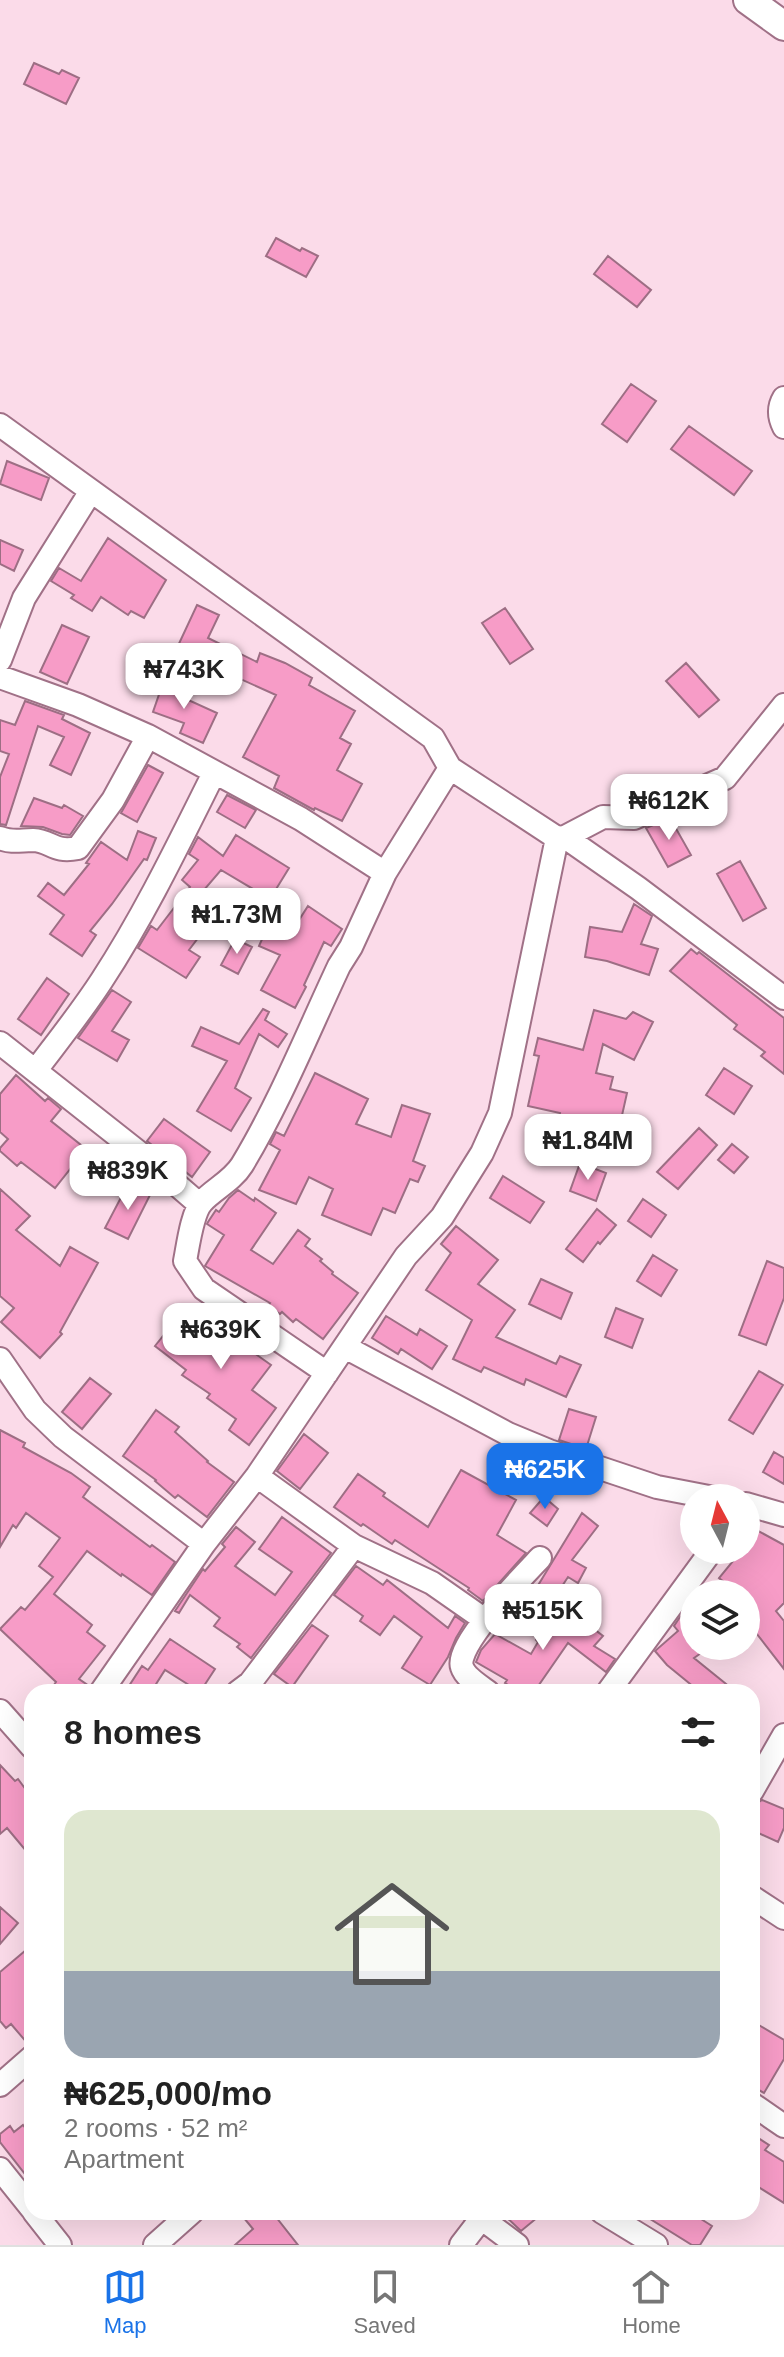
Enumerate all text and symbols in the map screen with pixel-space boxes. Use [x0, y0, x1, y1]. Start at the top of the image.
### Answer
pin: ₦743K [128, 643, 240, 711]
text: ₦743K [144, 654, 224, 684]
pin: ₦612K [613, 774, 725, 842]
text: ₦612K [629, 785, 709, 815]
pin: ₦1.73M [172, 888, 302, 956]
text: ₦1.73M [191, 899, 283, 929]
pin: ₦1.84M [523, 1114, 653, 1182]
text: ₦1.84M [542, 1125, 634, 1155]
pin: ₦839K [72, 1144, 184, 1212]
text: ₦839K [88, 1155, 168, 1185]
pin: ₦639K [165, 1303, 277, 1371]
text: ₦639K [181, 1314, 261, 1344]
pin: ₦625K [489, 1443, 601, 1511]
text: ₦625K [505, 1454, 585, 1484]
north arrow [680, 1484, 760, 1564]
map controls [680, 1484, 760, 1660]
button: layers [680, 1580, 760, 1660]
pin: ₦515K [487, 1584, 599, 1652]
text: ₦515K [503, 1595, 583, 1625]
icon: filters [676, 1710, 720, 1754]
text: 8 homes [64, 1713, 202, 1751]
icon: home [320, 1862, 464, 2006]
text: ₦625,000/mo [64, 2074, 272, 2112]
text: 2 rooms · 52 m² [64, 2113, 248, 2143]
text: Apartment [64, 2144, 184, 2174]
tab: Map [103, 2265, 147, 2339]
tab: Saved [353, 2265, 416, 2339]
tab: Home [622, 2265, 681, 2339]

